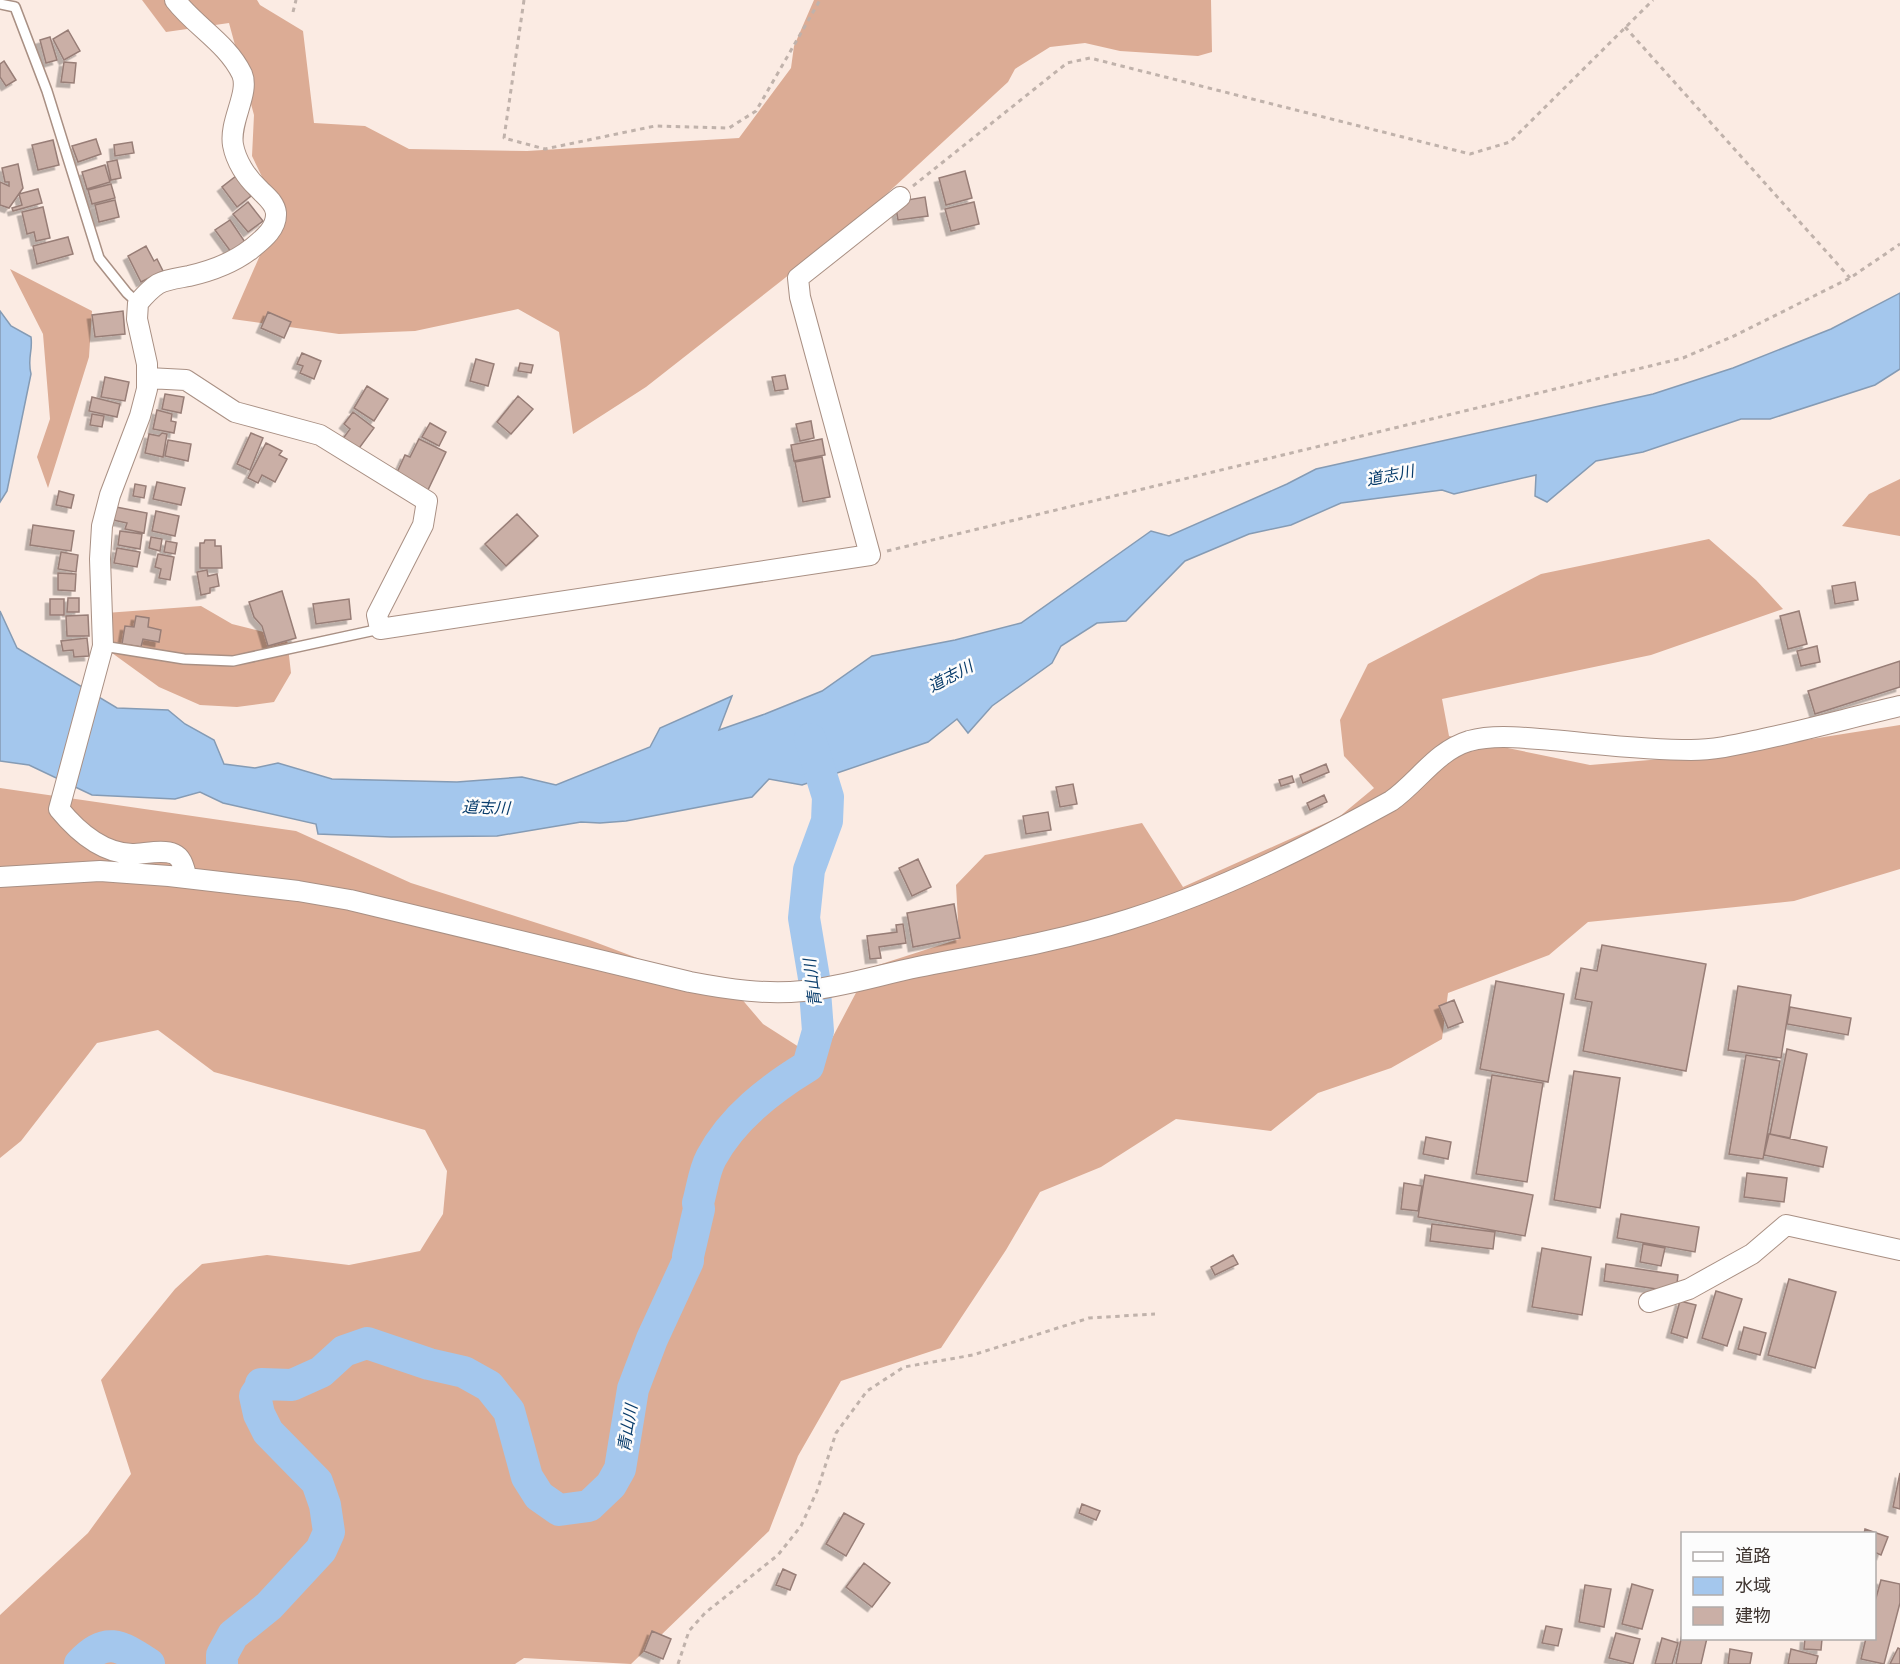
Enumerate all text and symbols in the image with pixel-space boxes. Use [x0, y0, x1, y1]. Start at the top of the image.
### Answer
water label: 道志川 [1365, 461, 1417, 489]
water label: 道志川 [925, 656, 978, 696]
water label: 道志川 [462, 797, 512, 818]
water label: 青山川 [800, 956, 825, 1008]
water label: 青山川 [614, 1401, 641, 1453]
legend [1681, 1532, 1876, 1640]
text: 道路 [1735, 1545, 1771, 1566]
text: 水域 [1735, 1575, 1771, 1596]
text: 建物 [1735, 1605, 1771, 1626]

